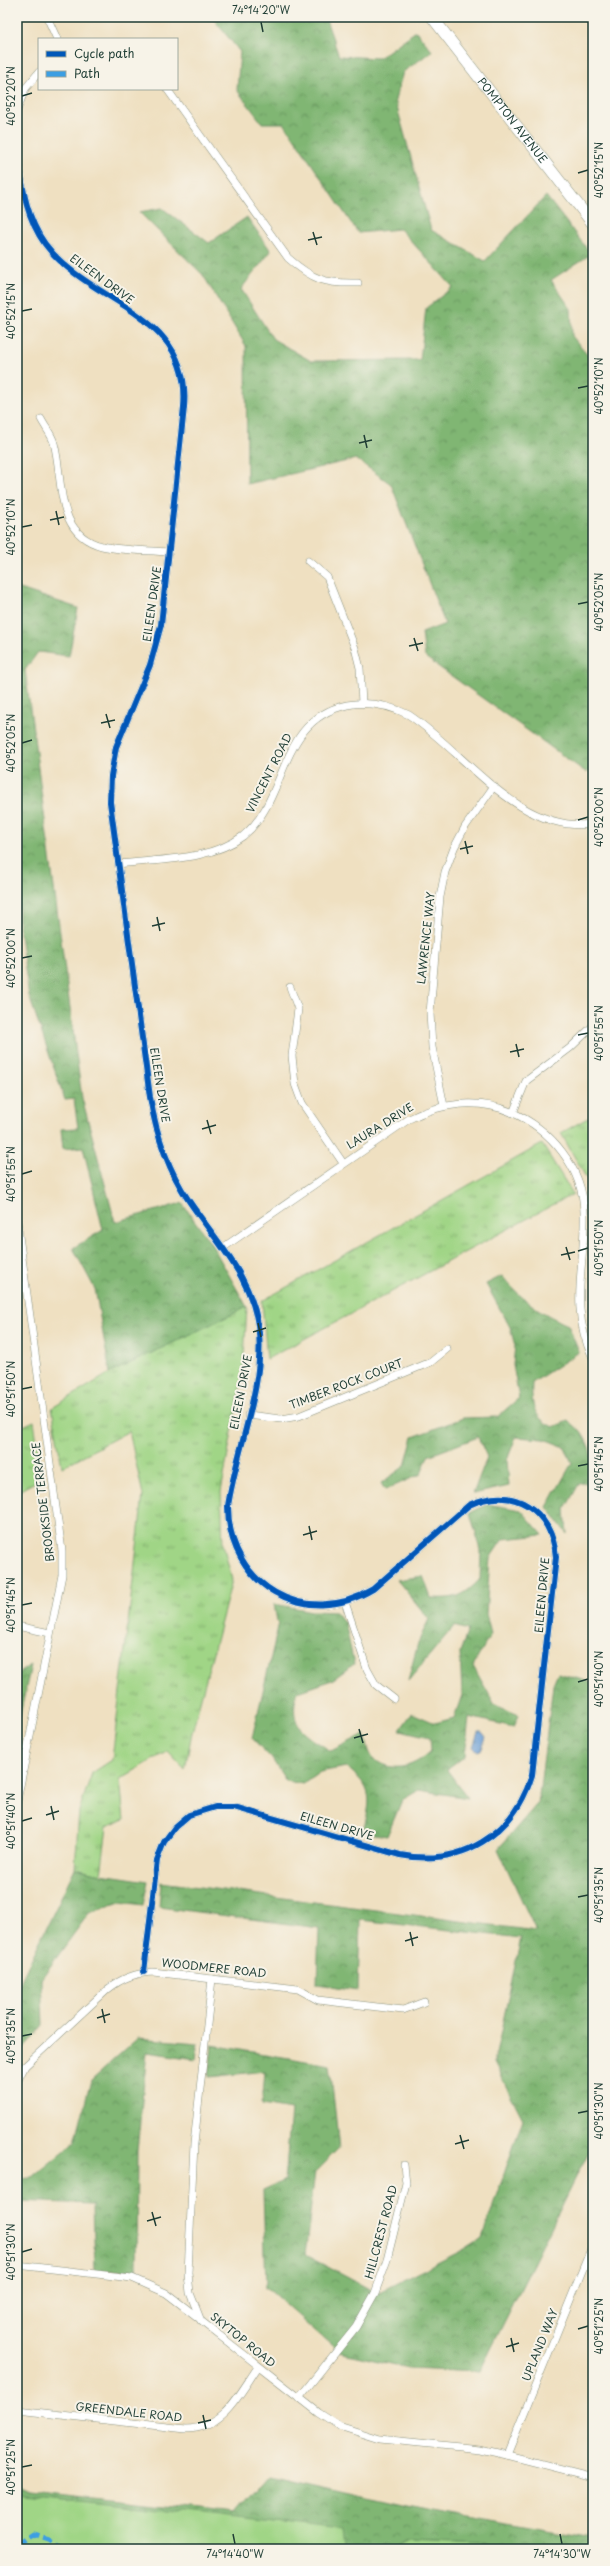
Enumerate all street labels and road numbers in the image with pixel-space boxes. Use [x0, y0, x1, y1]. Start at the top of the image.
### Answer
street label: POMPTON AVENUE [474, 73, 552, 167]
street label: EILEEN DRIVE [67, 249, 138, 308]
street label: EILEEN DRIVE [138, 565, 165, 643]
street label: VINCENT ROAD [241, 730, 296, 816]
street label: LAWRENCE WAY [412, 891, 439, 985]
street label: EILEEN DRIVE [146, 1046, 175, 1124]
street label: LAURA DRIVE [343, 1098, 417, 1153]
street label: EILEEN DRIVE [225, 1353, 256, 1431]
street label: TIMBER ROCK COURT [286, 1354, 406, 1413]
street label: BROOKSIDE TERRACE [27, 1441, 58, 1563]
street label: EILEEN DRIVE [530, 1556, 553, 1634]
street label: EILEEN DRIVE [298, 1807, 376, 1844]
street label: WOODMERE ROAD [161, 1954, 267, 1981]
street label: HILLCREST ROAD [360, 2183, 401, 2281]
street label: UPLAND WAY [517, 2306, 562, 2384]
street label: SKYTOP ROAD [207, 2308, 280, 2371]
street label: GREENDALE ROAD [75, 2397, 183, 2426]

